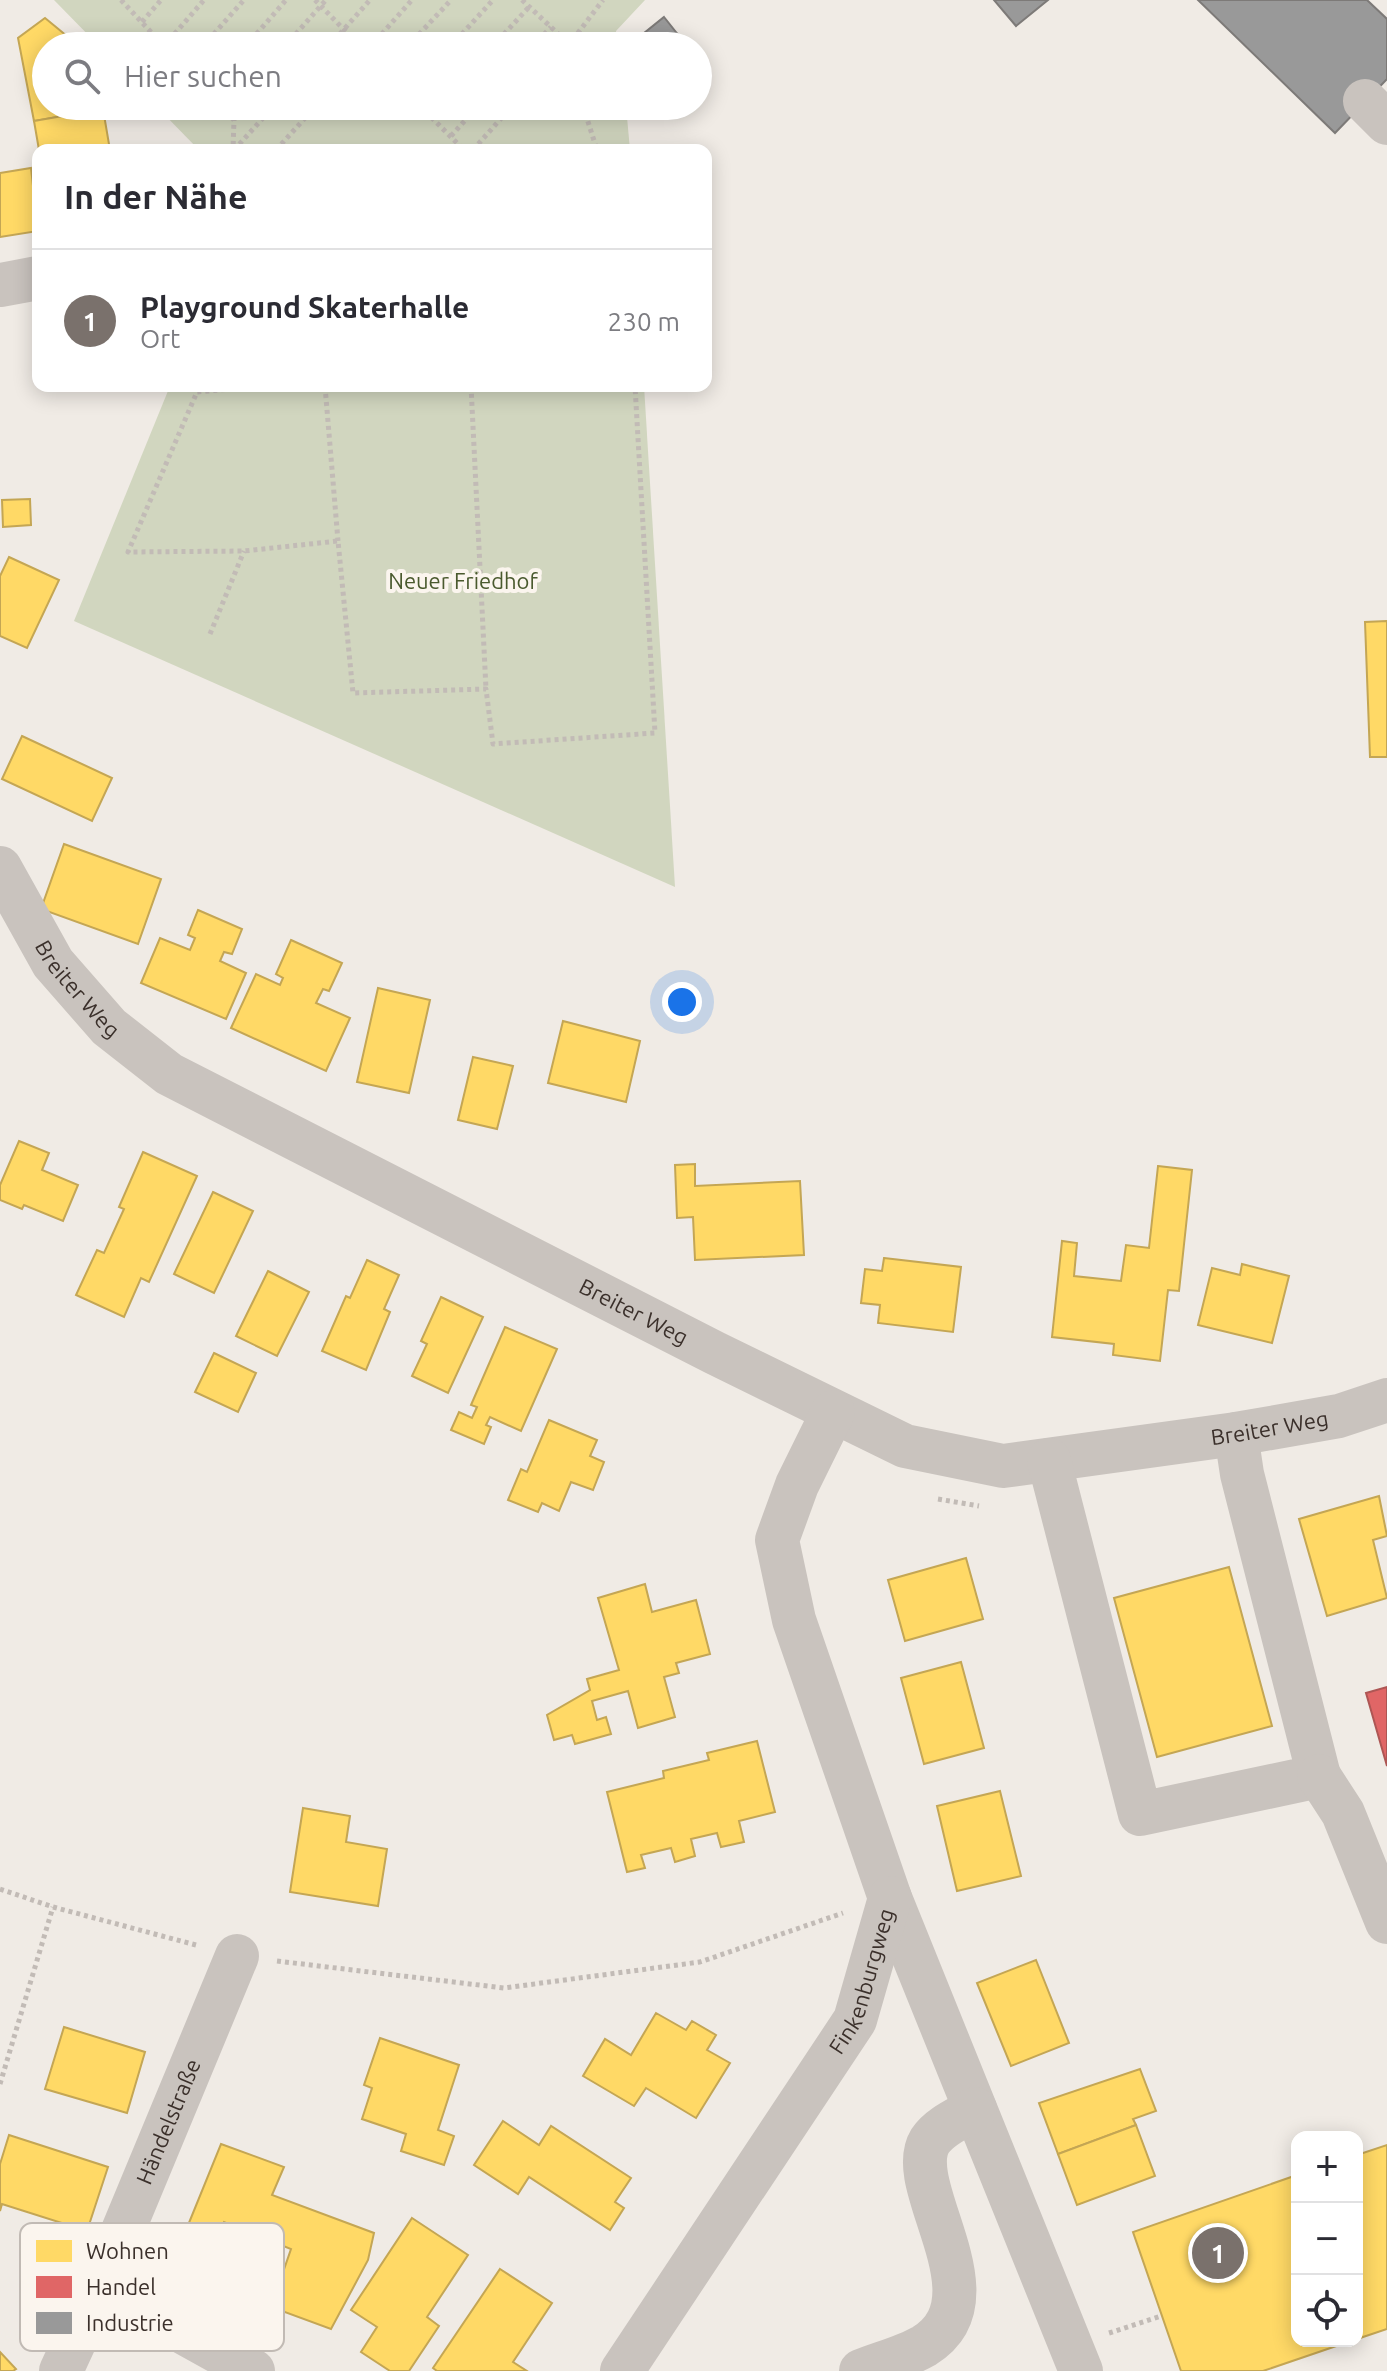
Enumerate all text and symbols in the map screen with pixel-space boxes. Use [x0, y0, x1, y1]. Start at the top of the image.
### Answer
search box [32, 32, 712, 120]
icon: search [60, 54, 104, 98]
text: Hier suchen [124, 59, 282, 93]
text: In der Nähe [64, 177, 247, 215]
text: Playground Skaterhalle [140, 290, 469, 324]
text: 1 [83, 307, 97, 336]
text: 230 m [608, 307, 680, 336]
text: Ort [140, 324, 180, 353]
park label: Neuer Friedhof [388, 568, 538, 593]
street label: Breiter Weg [31, 936, 125, 1042]
your location [662, 982, 702, 1022]
street label: Breiter Weg [575, 1273, 693, 1349]
street label: Breiter Weg [1209, 1405, 1330, 1449]
street label: Finkenburgweg [823, 1906, 898, 2058]
street label: Händelstraße [131, 2055, 205, 2188]
map controls [1291, 2131, 1363, 2347]
button: + [1291, 2131, 1363, 2203]
button: − [1291, 2203, 1363, 2275]
legend [20, 2223, 284, 2351]
pin: 1 [1192, 2223, 1244, 2283]
text: Wohnen [86, 2238, 169, 2263]
text: Handel [86, 2274, 156, 2299]
button: locate [1291, 2275, 1363, 2347]
text: Industrie [86, 2310, 174, 2335]

